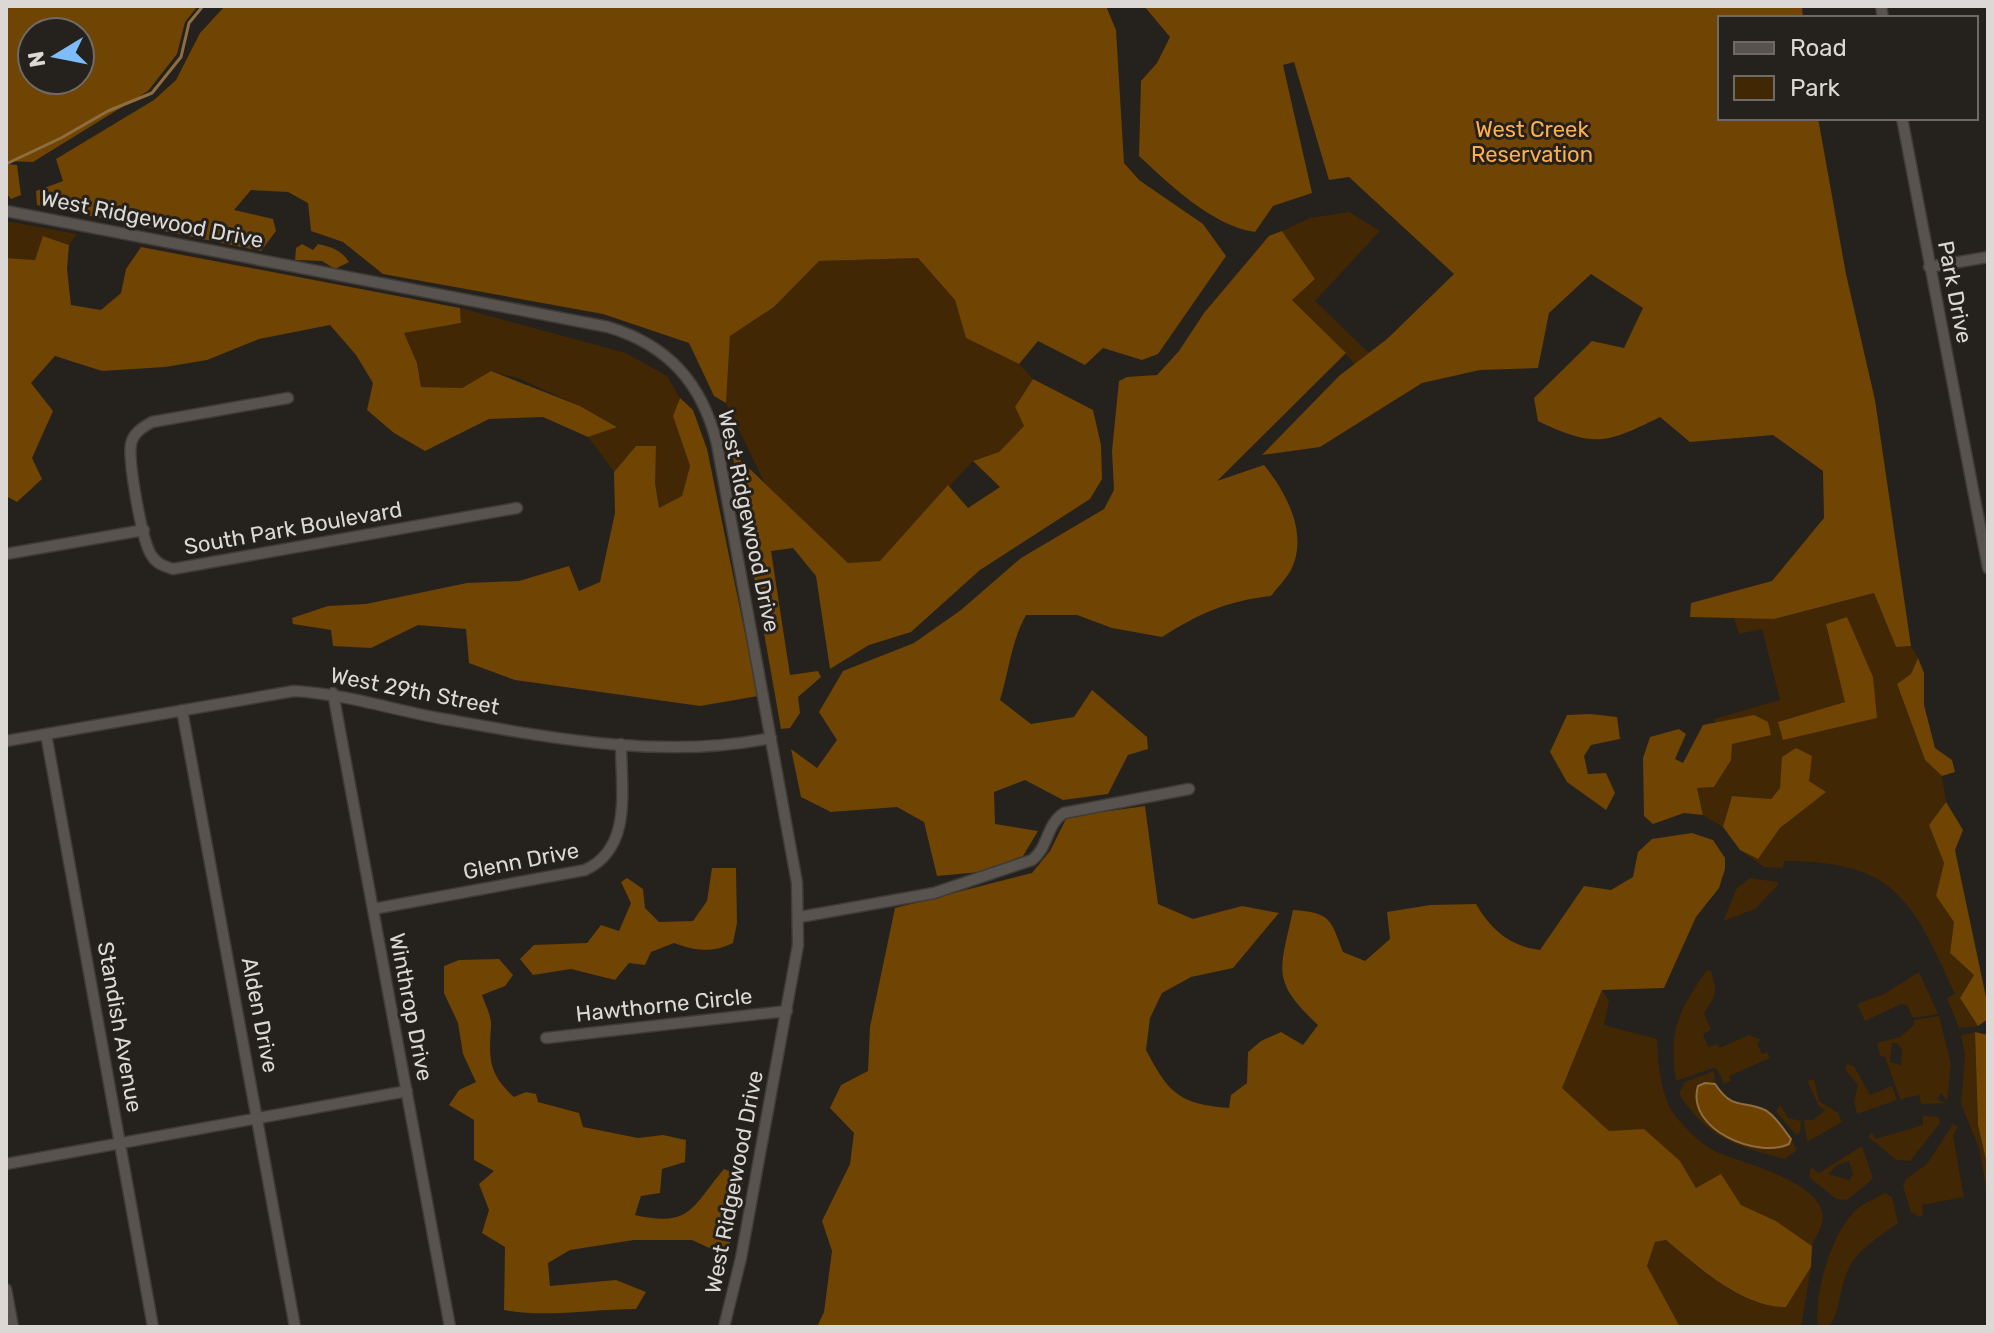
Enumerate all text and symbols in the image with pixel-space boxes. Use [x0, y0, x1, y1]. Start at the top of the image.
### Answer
north arrow [16, 16, 96, 96]
legend [1718, 16, 1978, 120]
text: Road [1790, 34, 1847, 62]
text: N [22, 49, 51, 70]
text: Park [1790, 74, 1841, 102]
park label: West Creek Reservation [1471, 116, 1593, 168]
street label: West Ridgewood Drive [38, 184, 266, 254]
street label: Park Drive [1932, 238, 1978, 346]
street label: West Ridgewood Drive [712, 407, 786, 635]
street label: South Park Boulevard [182, 496, 404, 560]
street label: West 29th Street [328, 661, 502, 721]
street label: Glenn Drive [461, 837, 581, 885]
street label: Winthrop Drive [383, 931, 439, 1083]
street label: Standish Avenue [92, 940, 148, 1114]
street label: Alden Drive [236, 955, 284, 1075]
street label: Hawthorne Circle [574, 982, 754, 1028]
street label: West Ridgewood Drive [699, 1068, 769, 1296]

